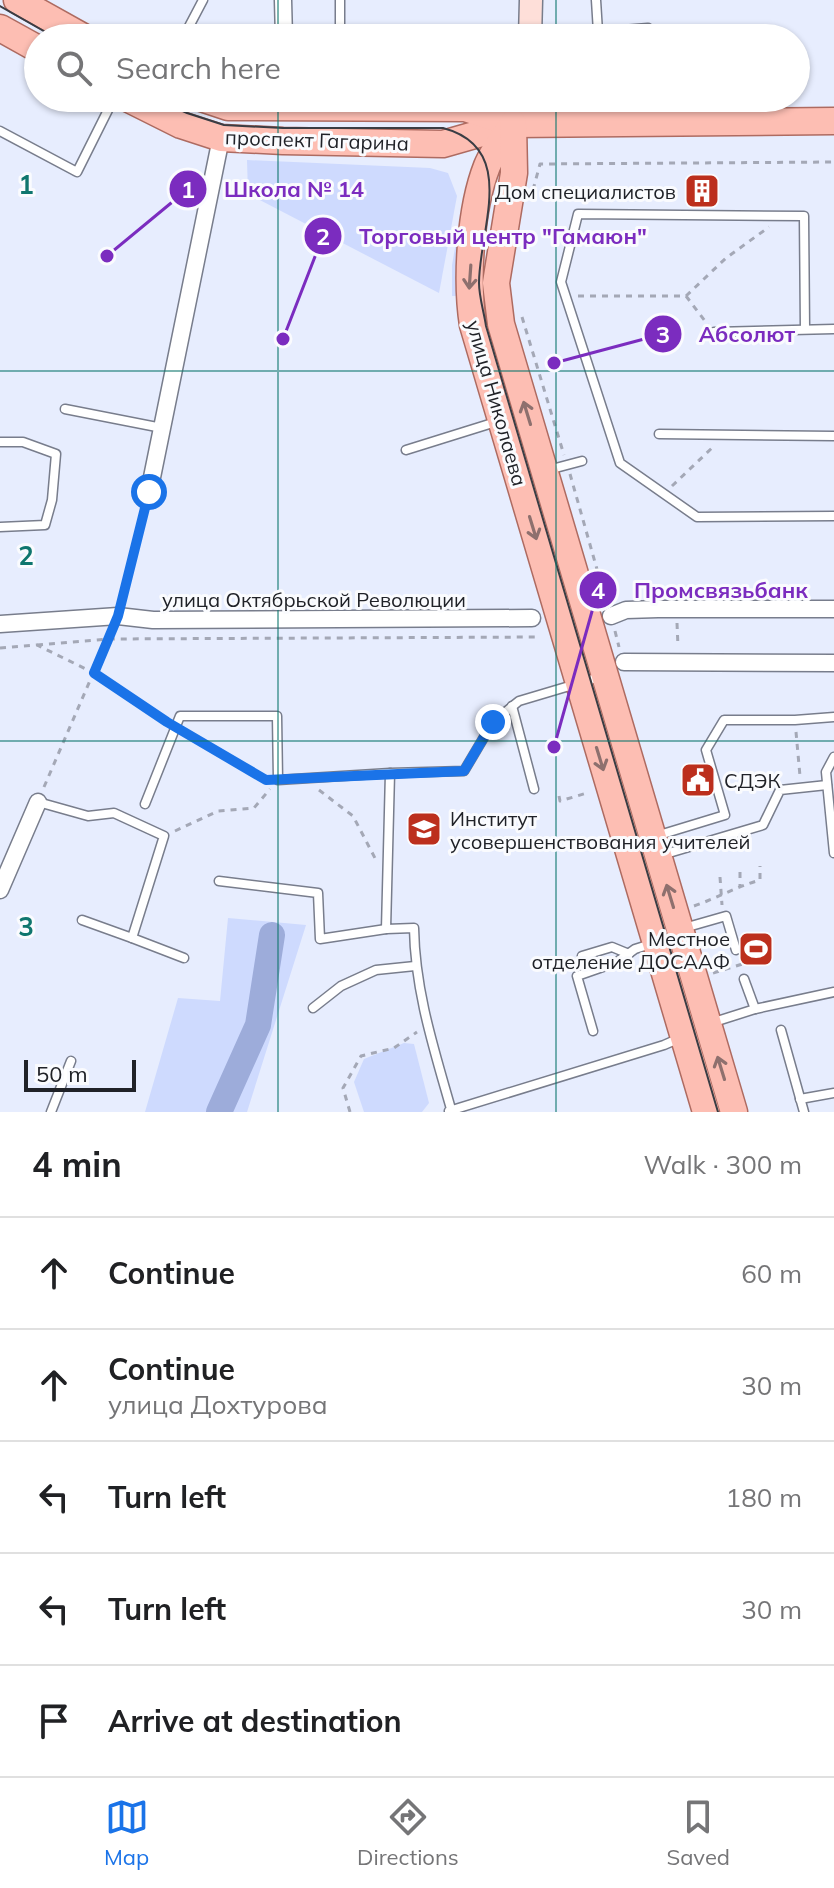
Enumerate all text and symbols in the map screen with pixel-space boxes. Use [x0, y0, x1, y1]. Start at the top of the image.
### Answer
search box [24, 24, 810, 112]
icon: search [52, 46, 96, 90]
text: Search here [116, 49, 281, 87]
street label: проспект Гагарина [225, 124, 409, 156]
callout: Школа № 14 [168, 166, 380, 212]
text: 1 [18, 168, 34, 201]
building icon: Дом специалистов [683, 172, 721, 210]
text: 1 [181, 174, 195, 204]
text: Школа № 14 [224, 175, 364, 203]
place label: Дом специалистов [495, 179, 676, 204]
callout: Торговый центр "Гамаюн" [303, 213, 663, 259]
text: 2 [316, 221, 330, 251]
text: Торговый центр "Гамаюн" [359, 222, 647, 250]
one-way arrow [462, 263, 477, 289]
callout: Абсолют [643, 311, 812, 357]
street label: улица Николаева [461, 317, 533, 489]
text: 3 [656, 319, 670, 349]
text: Абсолют [699, 320, 796, 348]
one-way arrow [519, 400, 534, 426]
route start [131, 474, 167, 510]
one-way arrow [526, 514, 541, 540]
text: 2 [18, 539, 34, 572]
callout: Промсвязьбанк [578, 567, 824, 613]
text: 4 [591, 575, 605, 605]
text: Промсвязьбанк [634, 576, 808, 604]
street label: улица Октябрьской Революции [162, 587, 466, 612]
route end [475, 704, 511, 740]
one-way arrow [593, 745, 608, 771]
public building icon: СДЭК [679, 761, 717, 799]
place label: СДЭК [724, 768, 781, 793]
place label: Институт усовершенствования учителей [450, 806, 750, 854]
school or university icon: Институт усовершенствования учителей [405, 810, 443, 848]
one-way arrow [662, 883, 677, 909]
text: 3 [18, 910, 34, 943]
place label: Местное отделение ДОСААФ [532, 926, 730, 974]
sports icon: Местное отделение ДОСААФ [737, 930, 775, 968]
scale bar [24, 1056, 136, 1092]
one-way arrow [713, 1056, 728, 1082]
text: 50 m [36, 1060, 87, 1088]
text: 4 min [32, 1143, 122, 1186]
text: Walk · 300 m [643, 1148, 802, 1181]
icon: ahead [32, 1251, 76, 1295]
text: Continue [108, 1254, 235, 1292]
text: 60 m [741, 1257, 802, 1290]
text: Continue [108, 1350, 235, 1388]
icon: ahead [32, 1363, 76, 1407]
text: 30 m [741, 1369, 802, 1402]
text: улица Дохтурова [108, 1388, 328, 1421]
icon: left [32, 1475, 76, 1519]
text: Turn left [108, 1478, 226, 1516]
text: 180 m [726, 1481, 802, 1514]
icon: left [32, 1587, 76, 1631]
text: Turn left [108, 1590, 226, 1628]
text: 30 m [741, 1593, 802, 1626]
icon: arrive [32, 1699, 76, 1743]
text: Arrive at destination [108, 1702, 402, 1740]
tab: Map [104, 1795, 149, 1871]
tab: Directions [357, 1795, 459, 1871]
tab: Saved [667, 1795, 730, 1871]

